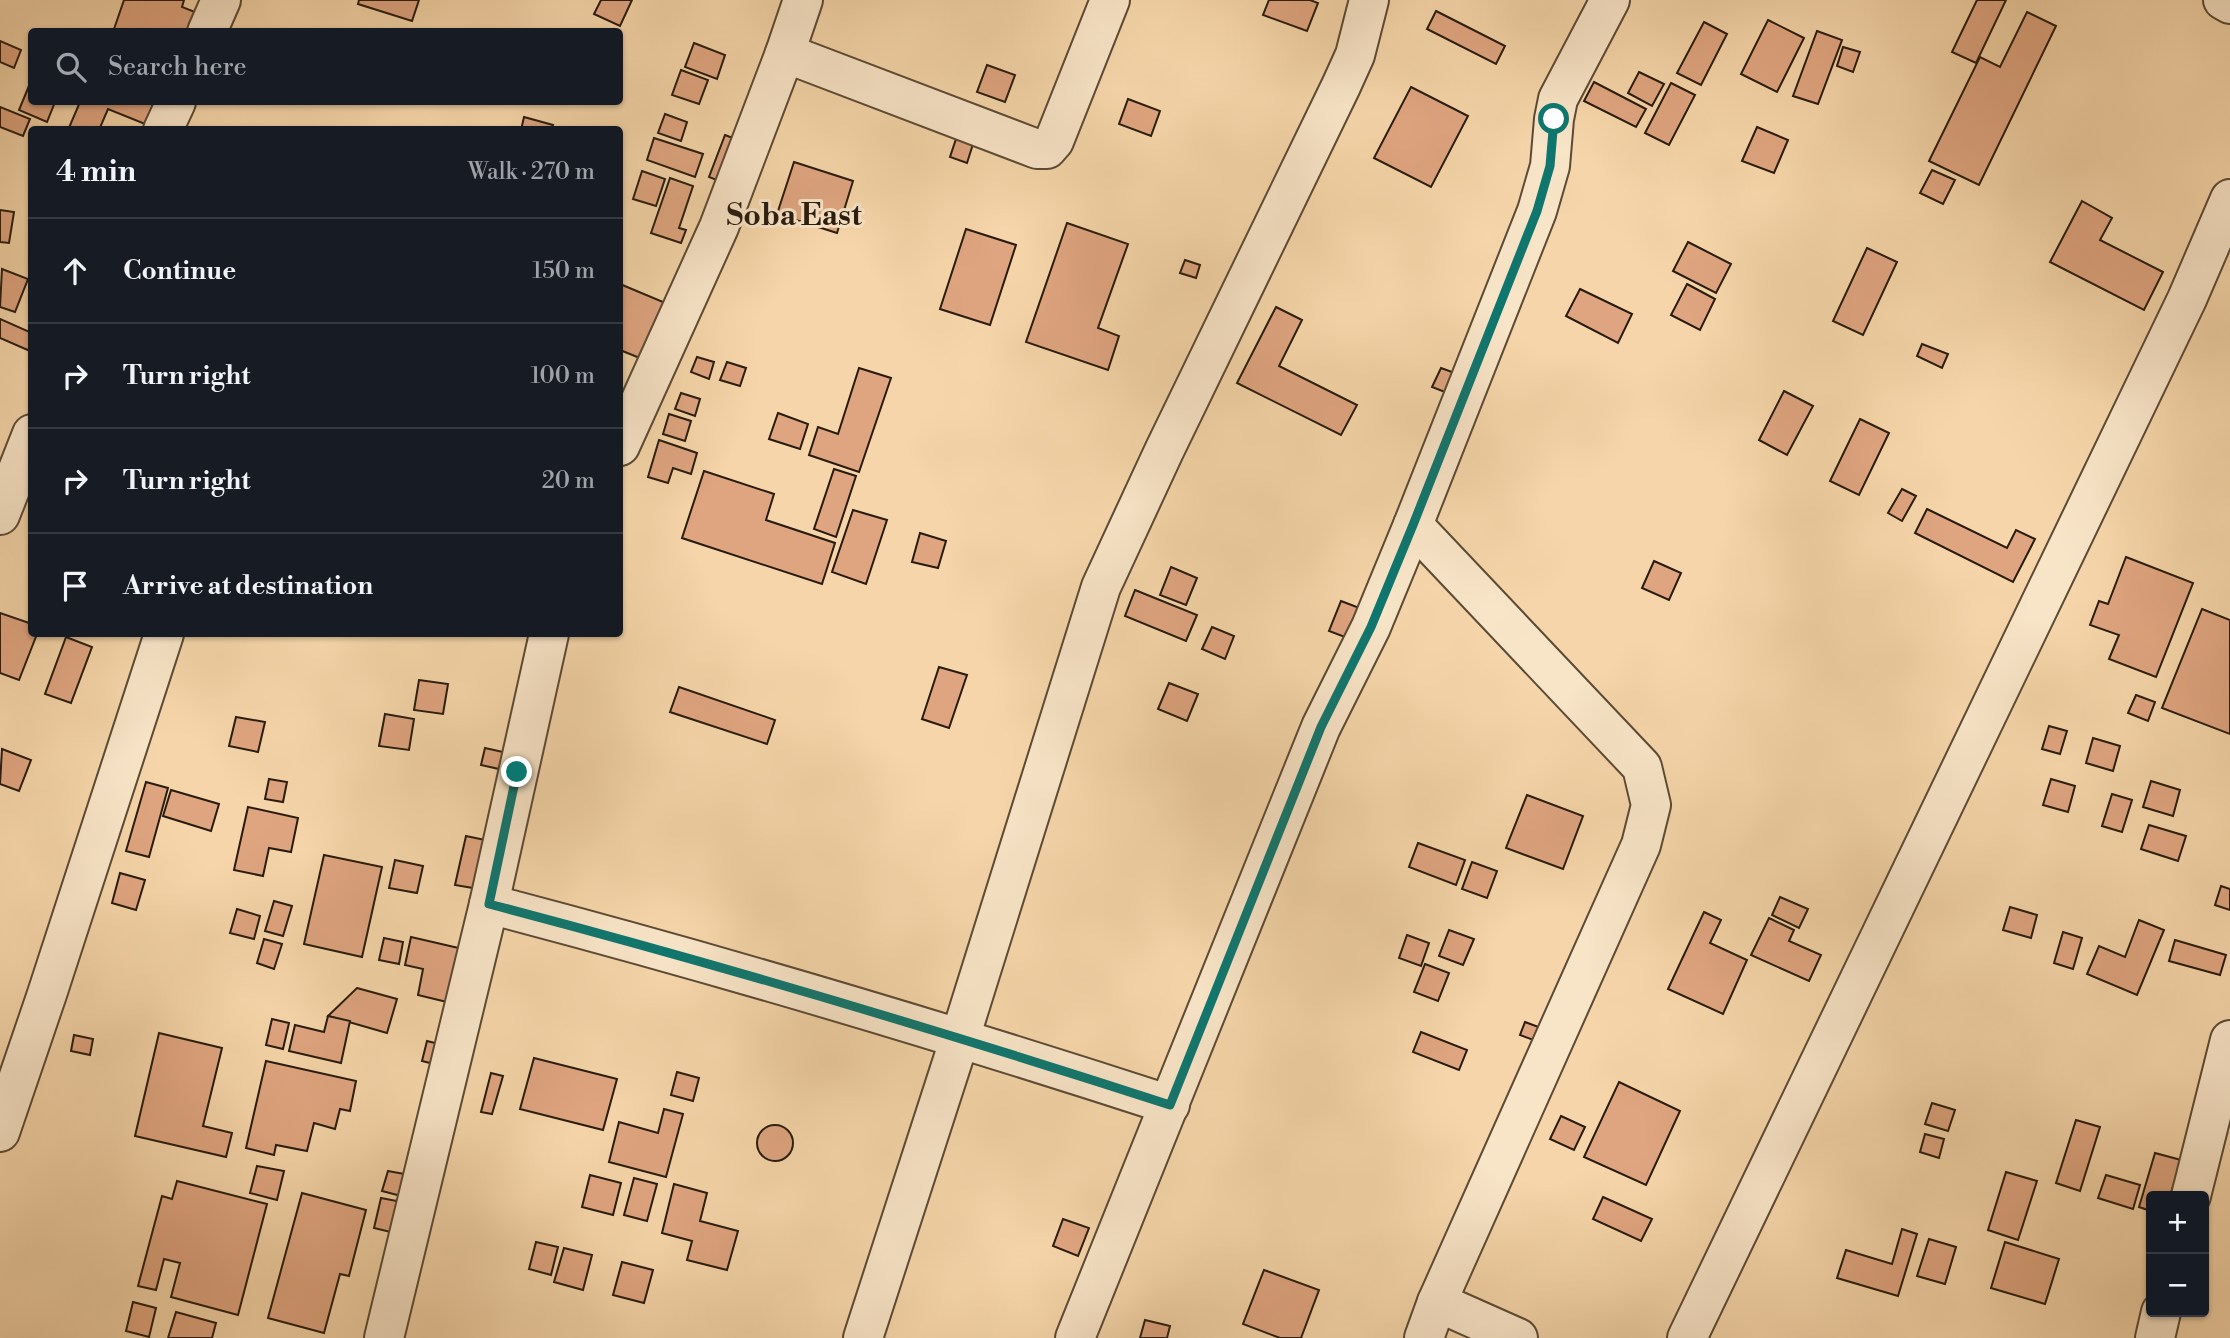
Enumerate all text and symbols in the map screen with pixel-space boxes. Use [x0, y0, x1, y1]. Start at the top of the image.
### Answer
search box [28, 28, 623, 105]
icon: search [52, 48, 90, 86]
text: Search here [108, 51, 247, 83]
route start [1538, 103, 1569, 134]
text: 4 min [56, 153, 136, 191]
text: Walk · 270 m [468, 158, 595, 186]
district label: Soba East [726, 197, 862, 235]
icon: ahead [56, 252, 94, 290]
text: Continue [123, 255, 236, 287]
text: 150 m [532, 257, 595, 285]
icon: right [56, 357, 94, 395]
text: Turn right [123, 360, 251, 392]
text: 100 m [530, 362, 595, 390]
icon: right [56, 462, 94, 500]
text: Turn right [123, 465, 251, 497]
text: 20 m [542, 467, 595, 495]
icon: arrive [56, 567, 94, 605]
text: Arrive at destination [123, 570, 373, 602]
route end [501, 756, 532, 787]
map controls [2146, 1191, 2209, 1317]
button: + [2146, 1191, 2209, 1254]
button: − [2146, 1254, 2209, 1317]

